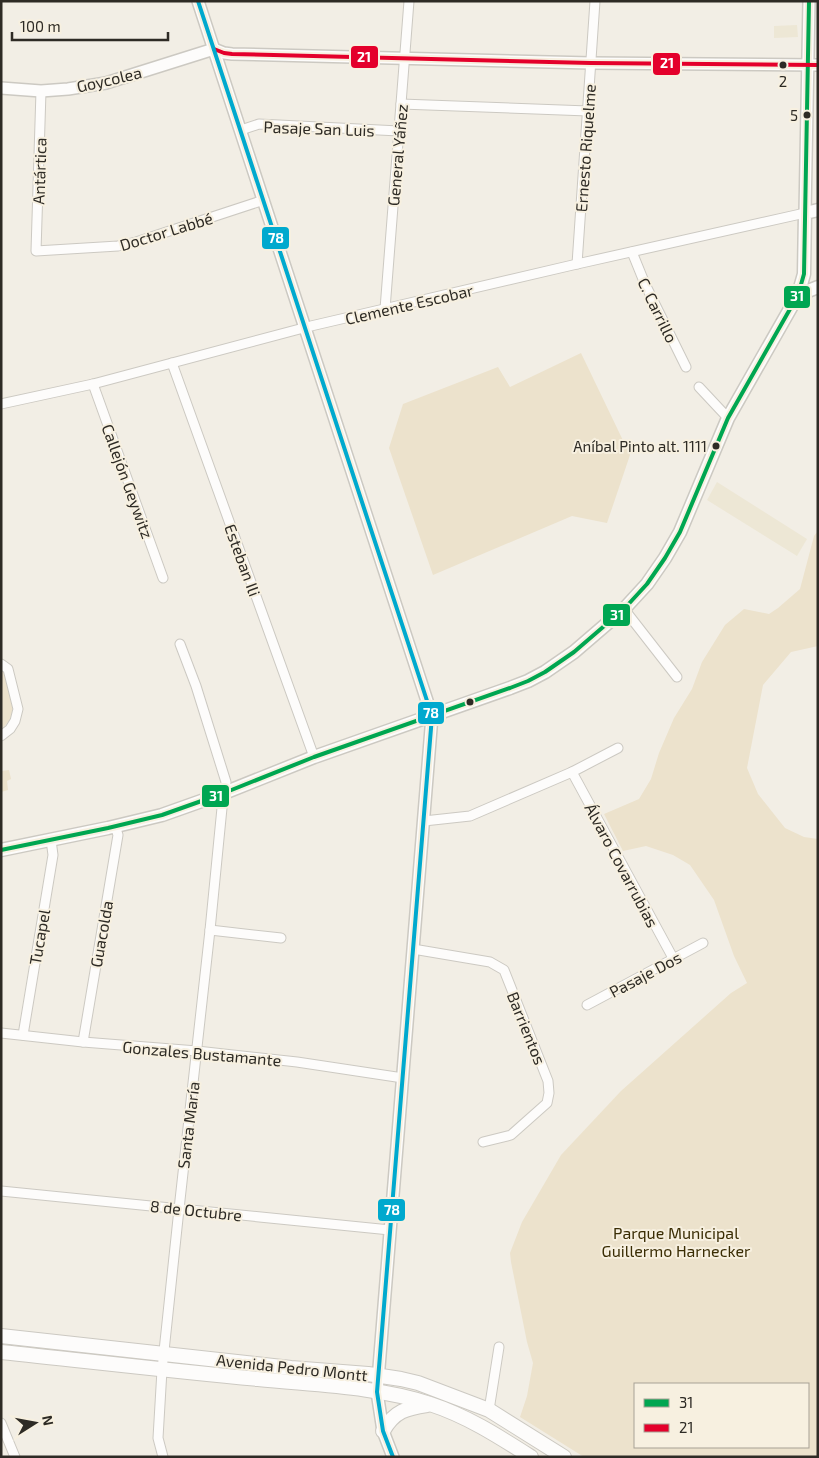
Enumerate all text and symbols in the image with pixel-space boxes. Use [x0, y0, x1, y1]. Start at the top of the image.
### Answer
scale bar [12, 10, 169, 42]
text: 100 m [20, 17, 61, 35]
line badge: 21 [350, 45, 379, 69]
text: 21 [357, 48, 371, 65]
line badge: 21 [652, 52, 681, 76]
text: 21 [660, 54, 674, 71]
marker: 2 [778, 60, 788, 70]
street label: Goycolea [75, 62, 143, 96]
place label: 2 [779, 72, 787, 90]
street label: Ernesto Riquelme [571, 83, 599, 213]
street label: General Yáñez [383, 103, 411, 207]
place label: 5 [790, 106, 798, 124]
marker: 5 [802, 110, 812, 120]
street label: Pasaje San Luis [263, 117, 375, 140]
street label: Antártica [28, 137, 50, 205]
street label: Doctor Labbé [117, 208, 215, 254]
line badge: 78 [261, 226, 290, 250]
text: 78 [268, 229, 284, 246]
street label: C. Carrillo [634, 275, 682, 345]
street label: Clemente Escobar [343, 280, 475, 328]
line badge: 31 [783, 285, 811, 309]
text: 31 [790, 287, 804, 304]
street label: Callejón Geywitz [98, 421, 158, 541]
place label: Aníbal Pinto alt. 1111 [573, 437, 707, 455]
marker: Aníbal Pinto alt. 1111 [711, 441, 721, 451]
street label: Esteban Ili [221, 521, 265, 599]
line badge: 31 [602, 603, 631, 627]
text: 31 [610, 606, 624, 623]
unlabelled marker [465, 697, 475, 707]
line badge: 78 [417, 701, 445, 725]
text: 78 [423, 704, 439, 721]
line badge: 31 [201, 784, 230, 808]
text: 31 [209, 787, 223, 804]
street label: Álvaro Covarrubias [581, 800, 663, 930]
street label: Guacolda [86, 899, 116, 969]
street label: Tucapel [25, 907, 53, 966]
street label: Pasaje Dos [606, 947, 685, 1002]
street label: Barrientos [504, 989, 550, 1067]
street label: Gonzales Bustamante [122, 1037, 282, 1069]
street label: Santa María [173, 1080, 203, 1170]
street label: 8 de Octubre [149, 1196, 243, 1224]
line badge: 78 [377, 1198, 406, 1222]
text: 78 [384, 1201, 400, 1218]
park label: Parque Municipal Guillermo Harnecker [602, 1223, 751, 1260]
street label: Avenida Pedro Montt [215, 1350, 369, 1384]
legend [634, 1383, 809, 1448]
text: 31 [679, 1393, 693, 1411]
north arrow [10, 1398, 60, 1448]
text: N [39, 1414, 58, 1427]
text: 21 [679, 1418, 693, 1436]

